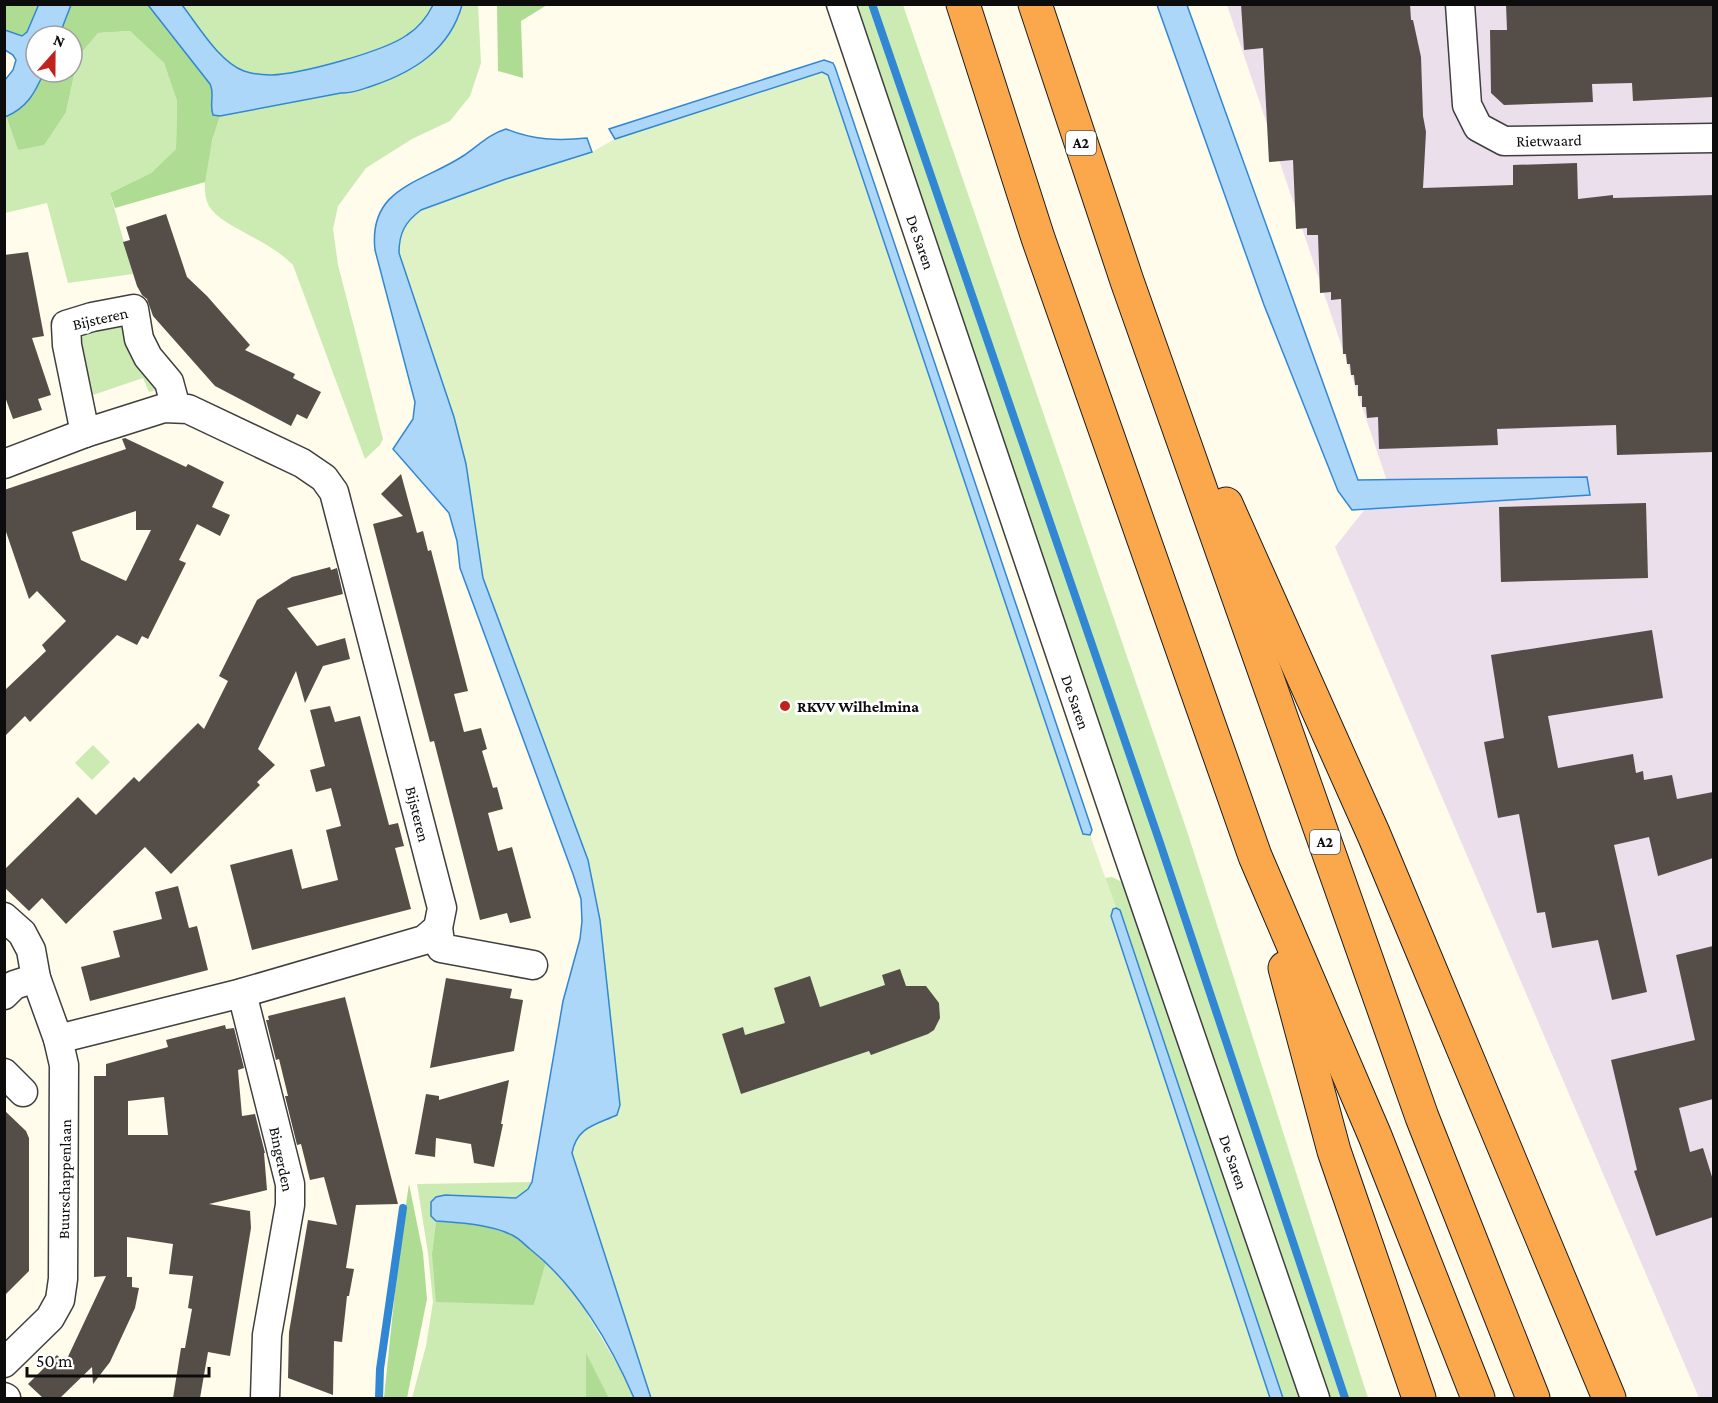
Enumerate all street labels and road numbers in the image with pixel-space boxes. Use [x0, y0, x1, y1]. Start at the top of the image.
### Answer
road number: A2 [1066, 131, 1096, 155]
street label: Rietwaard [1516, 131, 1582, 150]
street label: De Saren [903, 213, 938, 272]
street label: Bijsteren [71, 304, 130, 334]
street label: De Saren [1058, 673, 1093, 732]
street label: Bijsteren [401, 785, 433, 844]
road number: A2 [1310, 830, 1340, 854]
street label: Buurschappenlaan [55, 1118, 75, 1239]
street label: Bingerden [265, 1125, 297, 1194]
street label: De Saren [1216, 1133, 1251, 1192]

